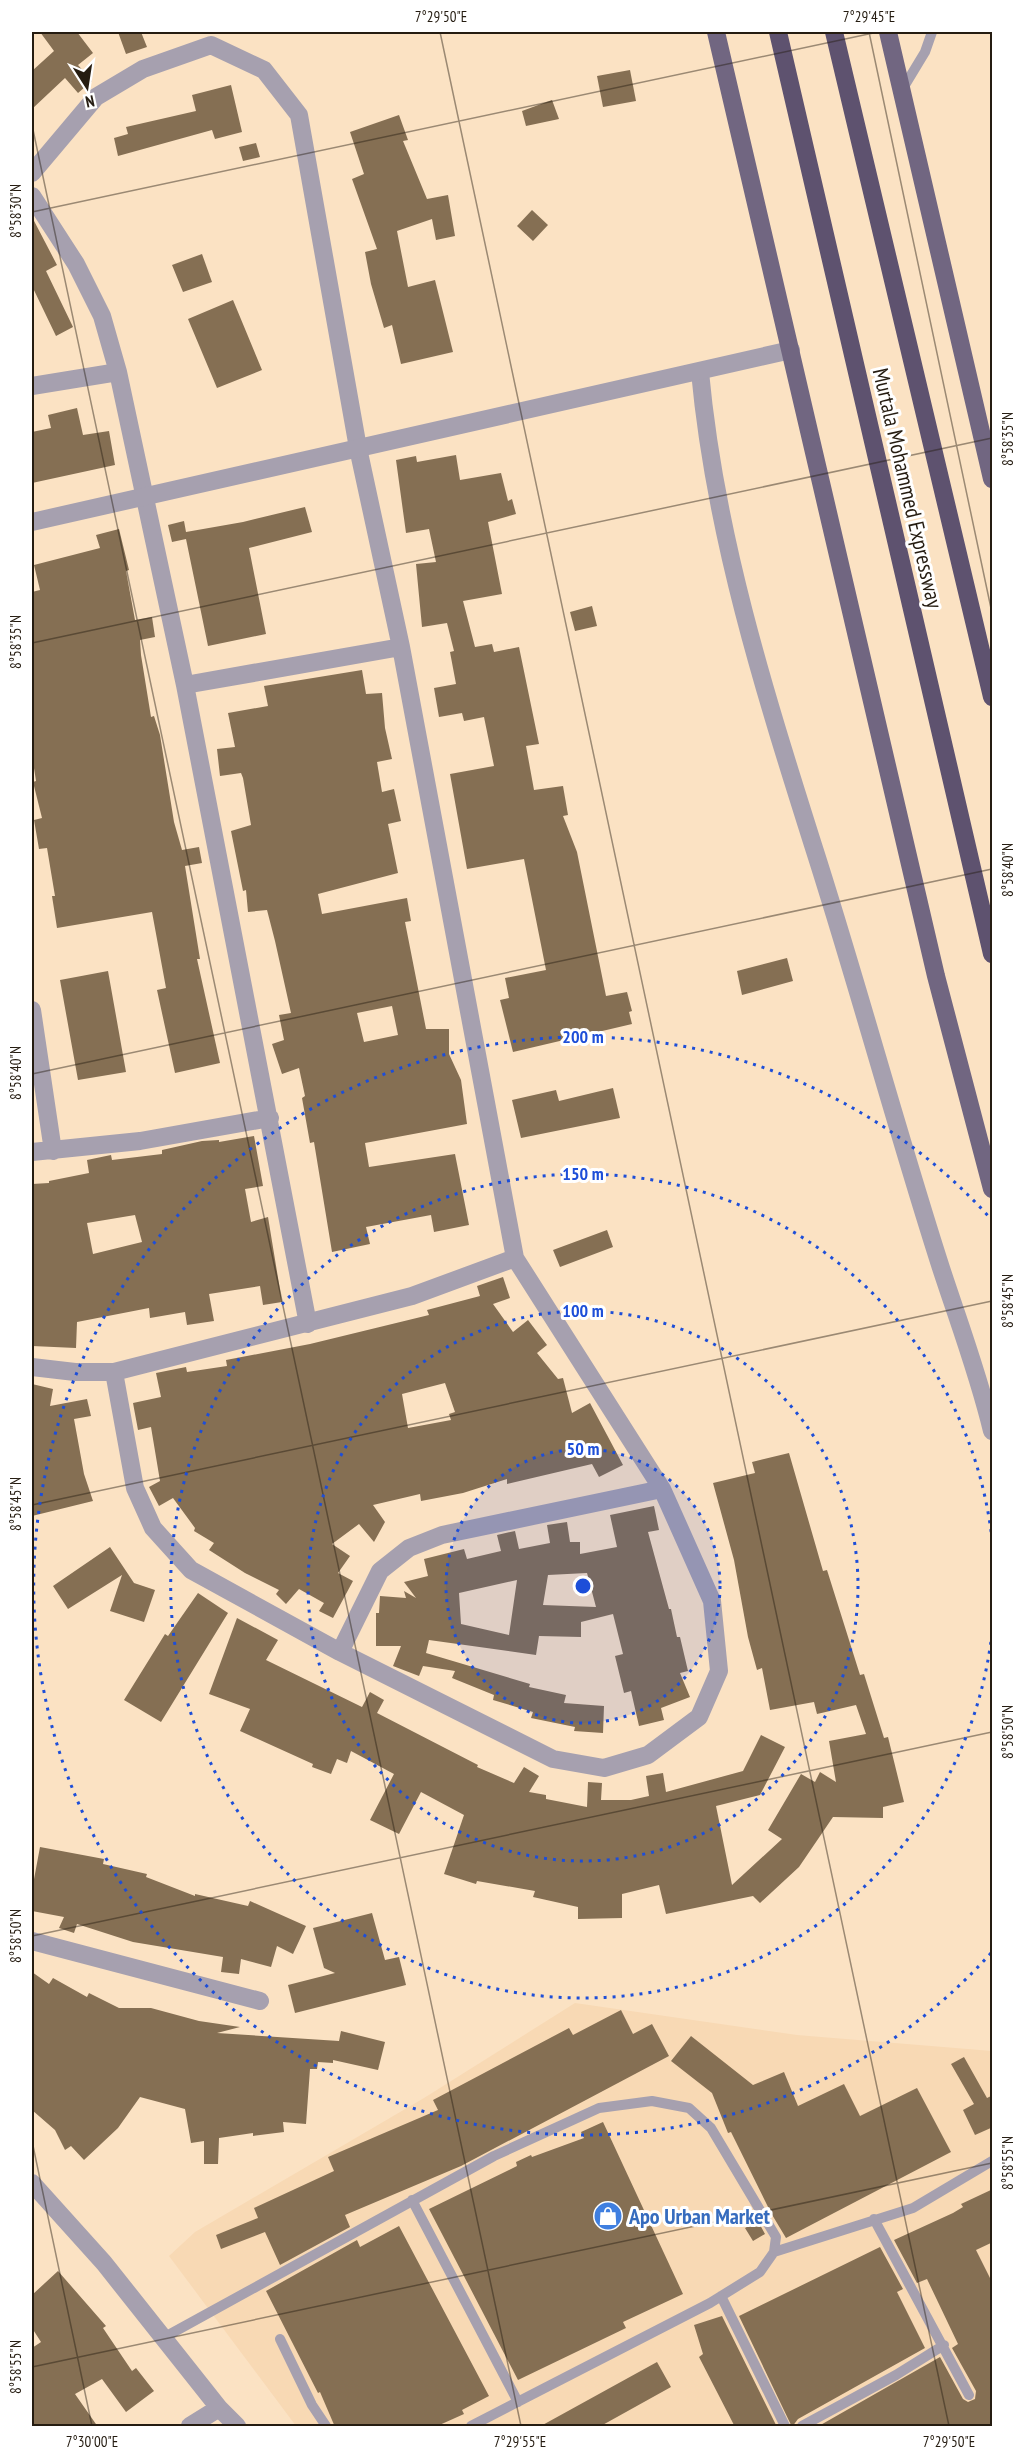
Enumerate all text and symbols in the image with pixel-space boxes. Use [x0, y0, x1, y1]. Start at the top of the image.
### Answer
text: 7°29'50"E [415, 7, 467, 26]
text: 7°29'45"E [843, 7, 895, 26]
north arrow [57, 57, 117, 117]
text: N [84, 91, 96, 112]
text: 8°58'30"N [6, 184, 25, 238]
street label: Murtala Mohammed Expressway [867, 365, 949, 612]
text: 8°58'35"N [998, 412, 1017, 466]
text: 8°58'35"N [6, 615, 25, 669]
text: 8°58'40"N [998, 843, 1017, 897]
text: 200 m [562, 1025, 604, 1048]
text: 8°58'40"N [6, 1046, 25, 1100]
text: 150 m [562, 1162, 604, 1185]
text: 8°58'45"N [998, 1274, 1017, 1328]
text: 100 m [562, 1299, 604, 1322]
text: 50 m [567, 1437, 599, 1460]
text: 8°58'45"N [6, 1477, 25, 1531]
centre of rings [573, 1576, 593, 1596]
text: 8°58'50"N [998, 1705, 1017, 1759]
text: 8°58'50"N [6, 1909, 25, 1963]
text: 8°58'55"N [998, 2136, 1017, 2190]
shop icon: Apo Urban Market [592, 2200, 624, 2232]
place label: Apo Urban Market [628, 2202, 771, 2230]
text: 8°58'55"N [6, 2340, 25, 2394]
text: 7°30'00"E [66, 2432, 118, 2451]
text: 7°29'55"E [494, 2432, 546, 2451]
text: 7°29'50"E [923, 2432, 975, 2451]

